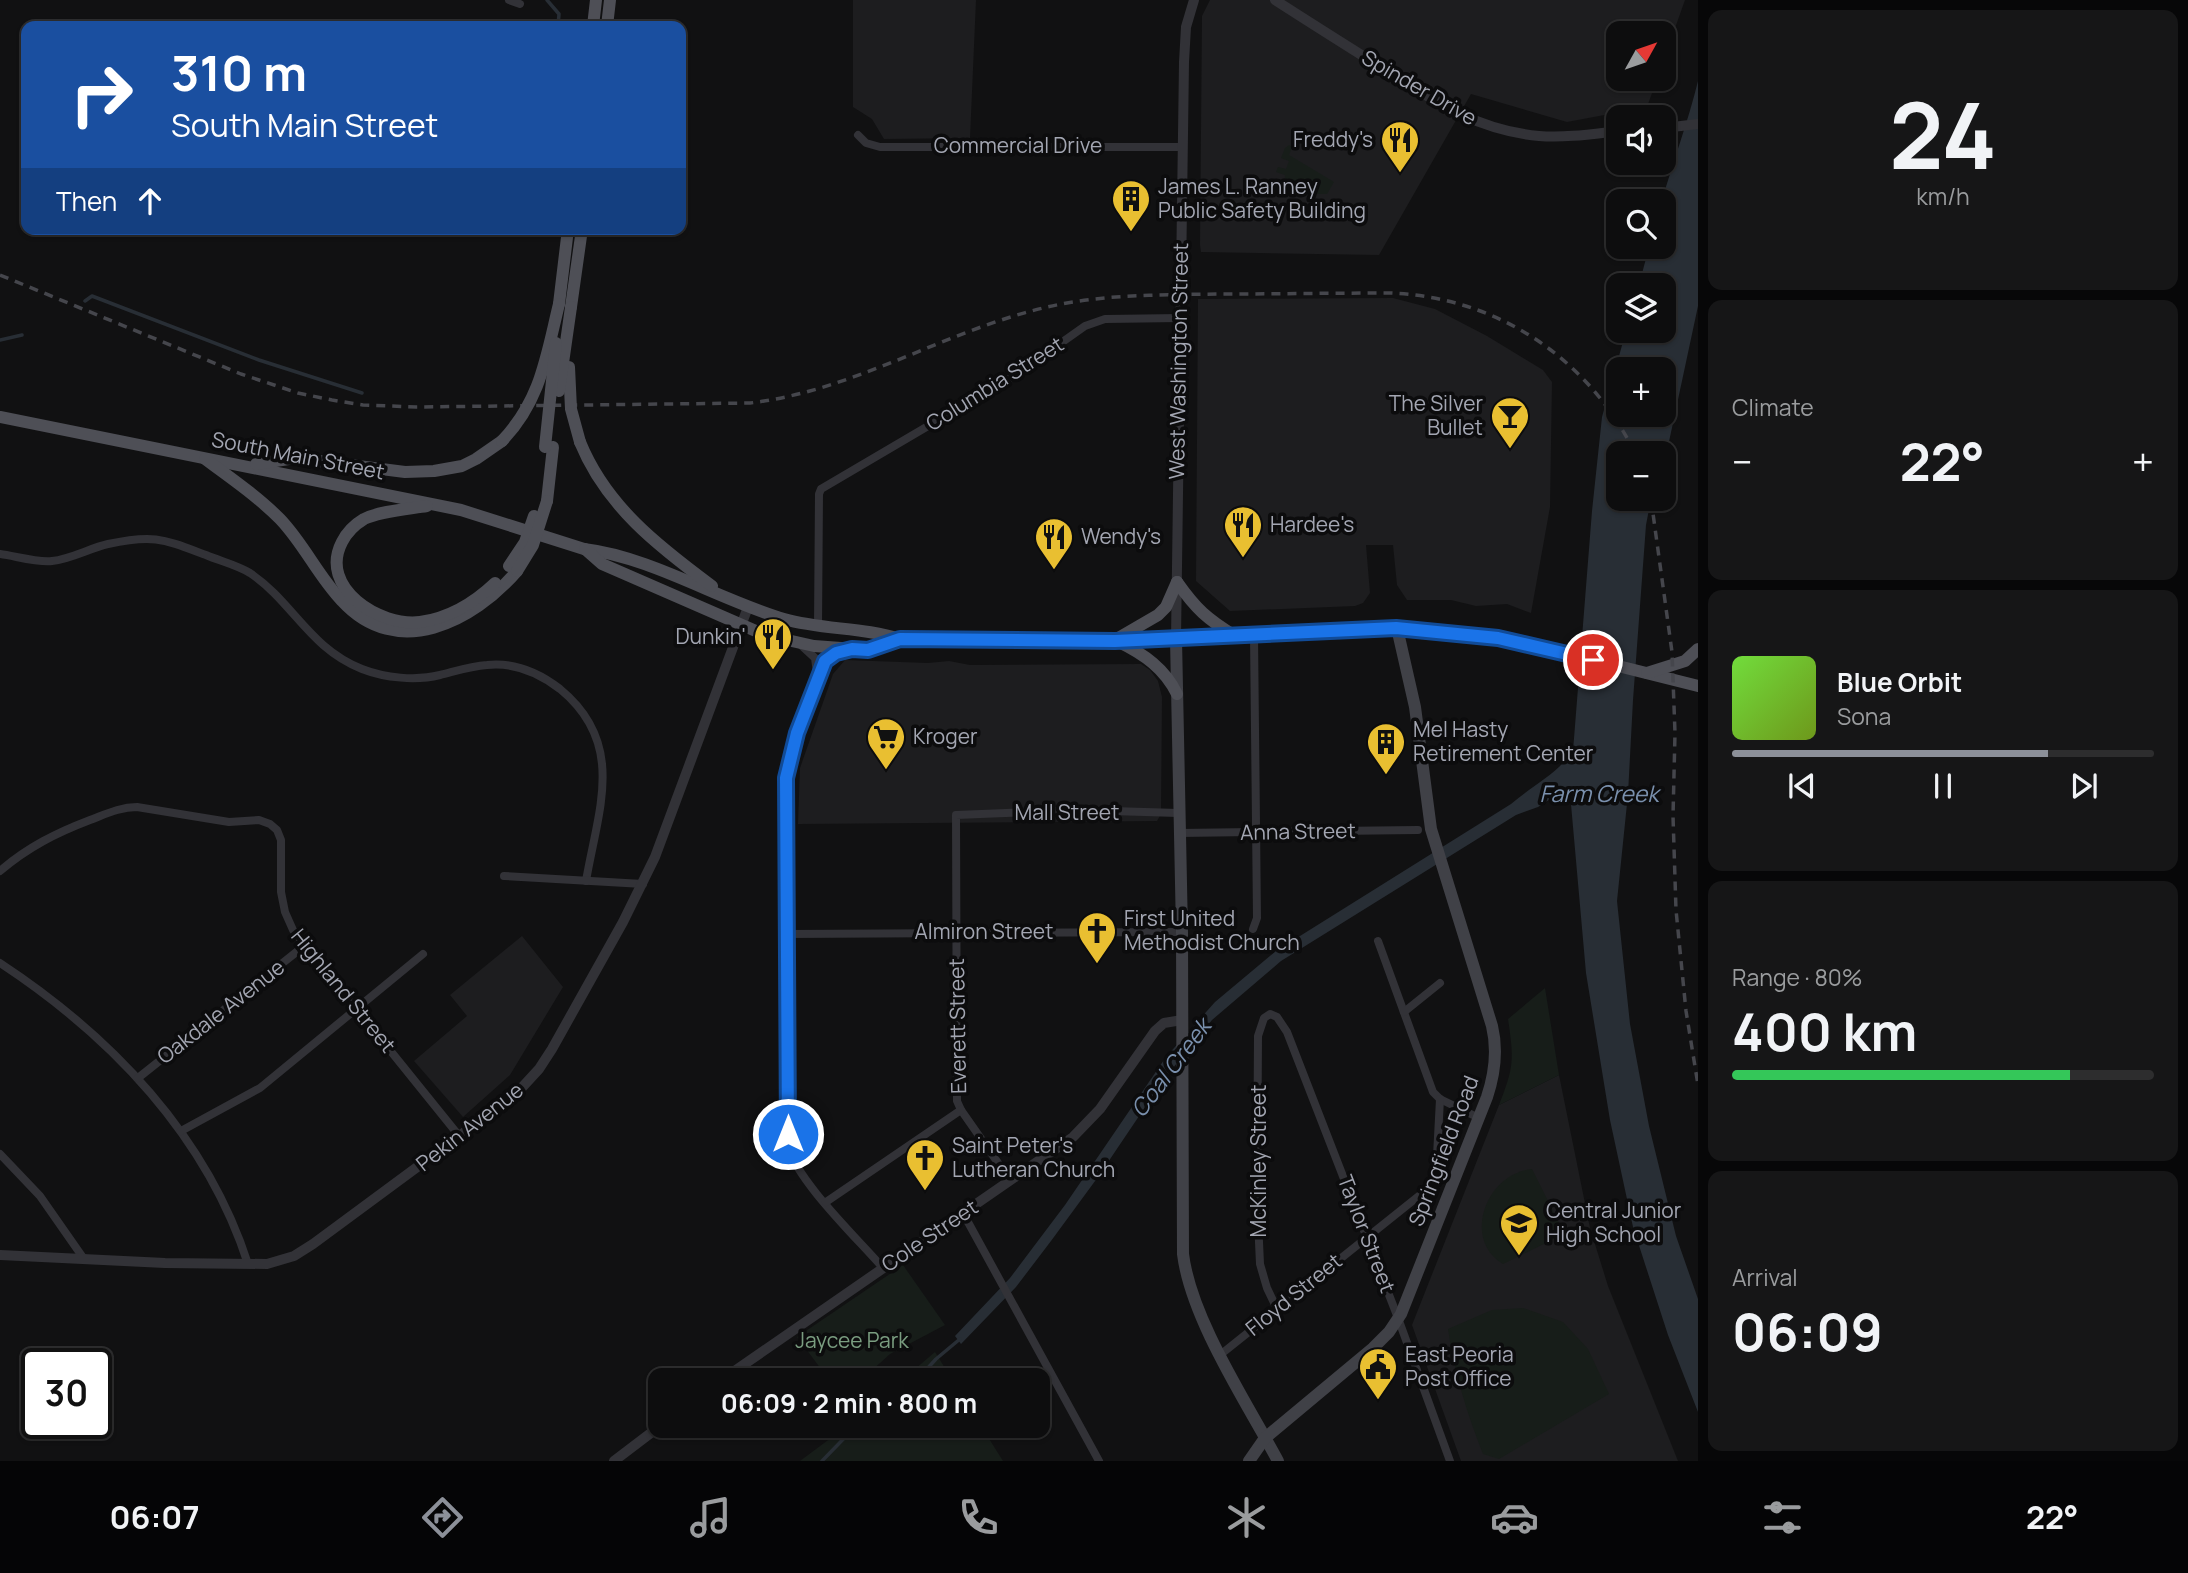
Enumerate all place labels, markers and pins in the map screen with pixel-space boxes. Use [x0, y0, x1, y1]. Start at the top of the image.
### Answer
restaurant icon: Freddy's [1379, 119, 1421, 174]
place label: Freddy's [1293, 125, 1373, 153]
place label: James L. Ranney Public Safety Building [1158, 172, 1366, 224]
building icon: James L. Ranney Public Safety Building [1110, 178, 1152, 233]
place label: The Silver Bullet [1389, 389, 1483, 441]
bar icon: The Silver Bullet [1489, 395, 1531, 450]
restaurant icon: Hardee's [1222, 504, 1264, 559]
place label: Hardee's [1270, 510, 1354, 538]
restaurant icon: Wendy's [1033, 516, 1075, 571]
place label: Wendy's [1081, 522, 1161, 550]
restaurant icon: Dunkin' [752, 616, 794, 671]
place label: Dunkin' [676, 622, 746, 650]
pin [1563, 630, 1623, 690]
place label: Mel Hasty Retirement Center [1413, 715, 1594, 767]
supermarket icon: Kroger [865, 716, 907, 771]
building icon: Mel Hasty Retirement Center [1365, 721, 1407, 776]
place label: Kroger [913, 722, 978, 750]
place label: First United Methodist Church [1124, 904, 1300, 956]
church icon: First United Methodist Church [1076, 910, 1118, 965]
place label: Saint Peter's Lutheran Church [952, 1131, 1115, 1183]
church icon: Saint Peter's Lutheran Church [904, 1137, 946, 1192]
place label: Central Junior High School [1546, 1196, 1682, 1248]
school or university icon: Central Junior High School [1498, 1202, 1540, 1257]
place label: East Peoria Post Office [1405, 1340, 1514, 1392]
public building icon: East Peoria Post Office [1357, 1346, 1399, 1401]

